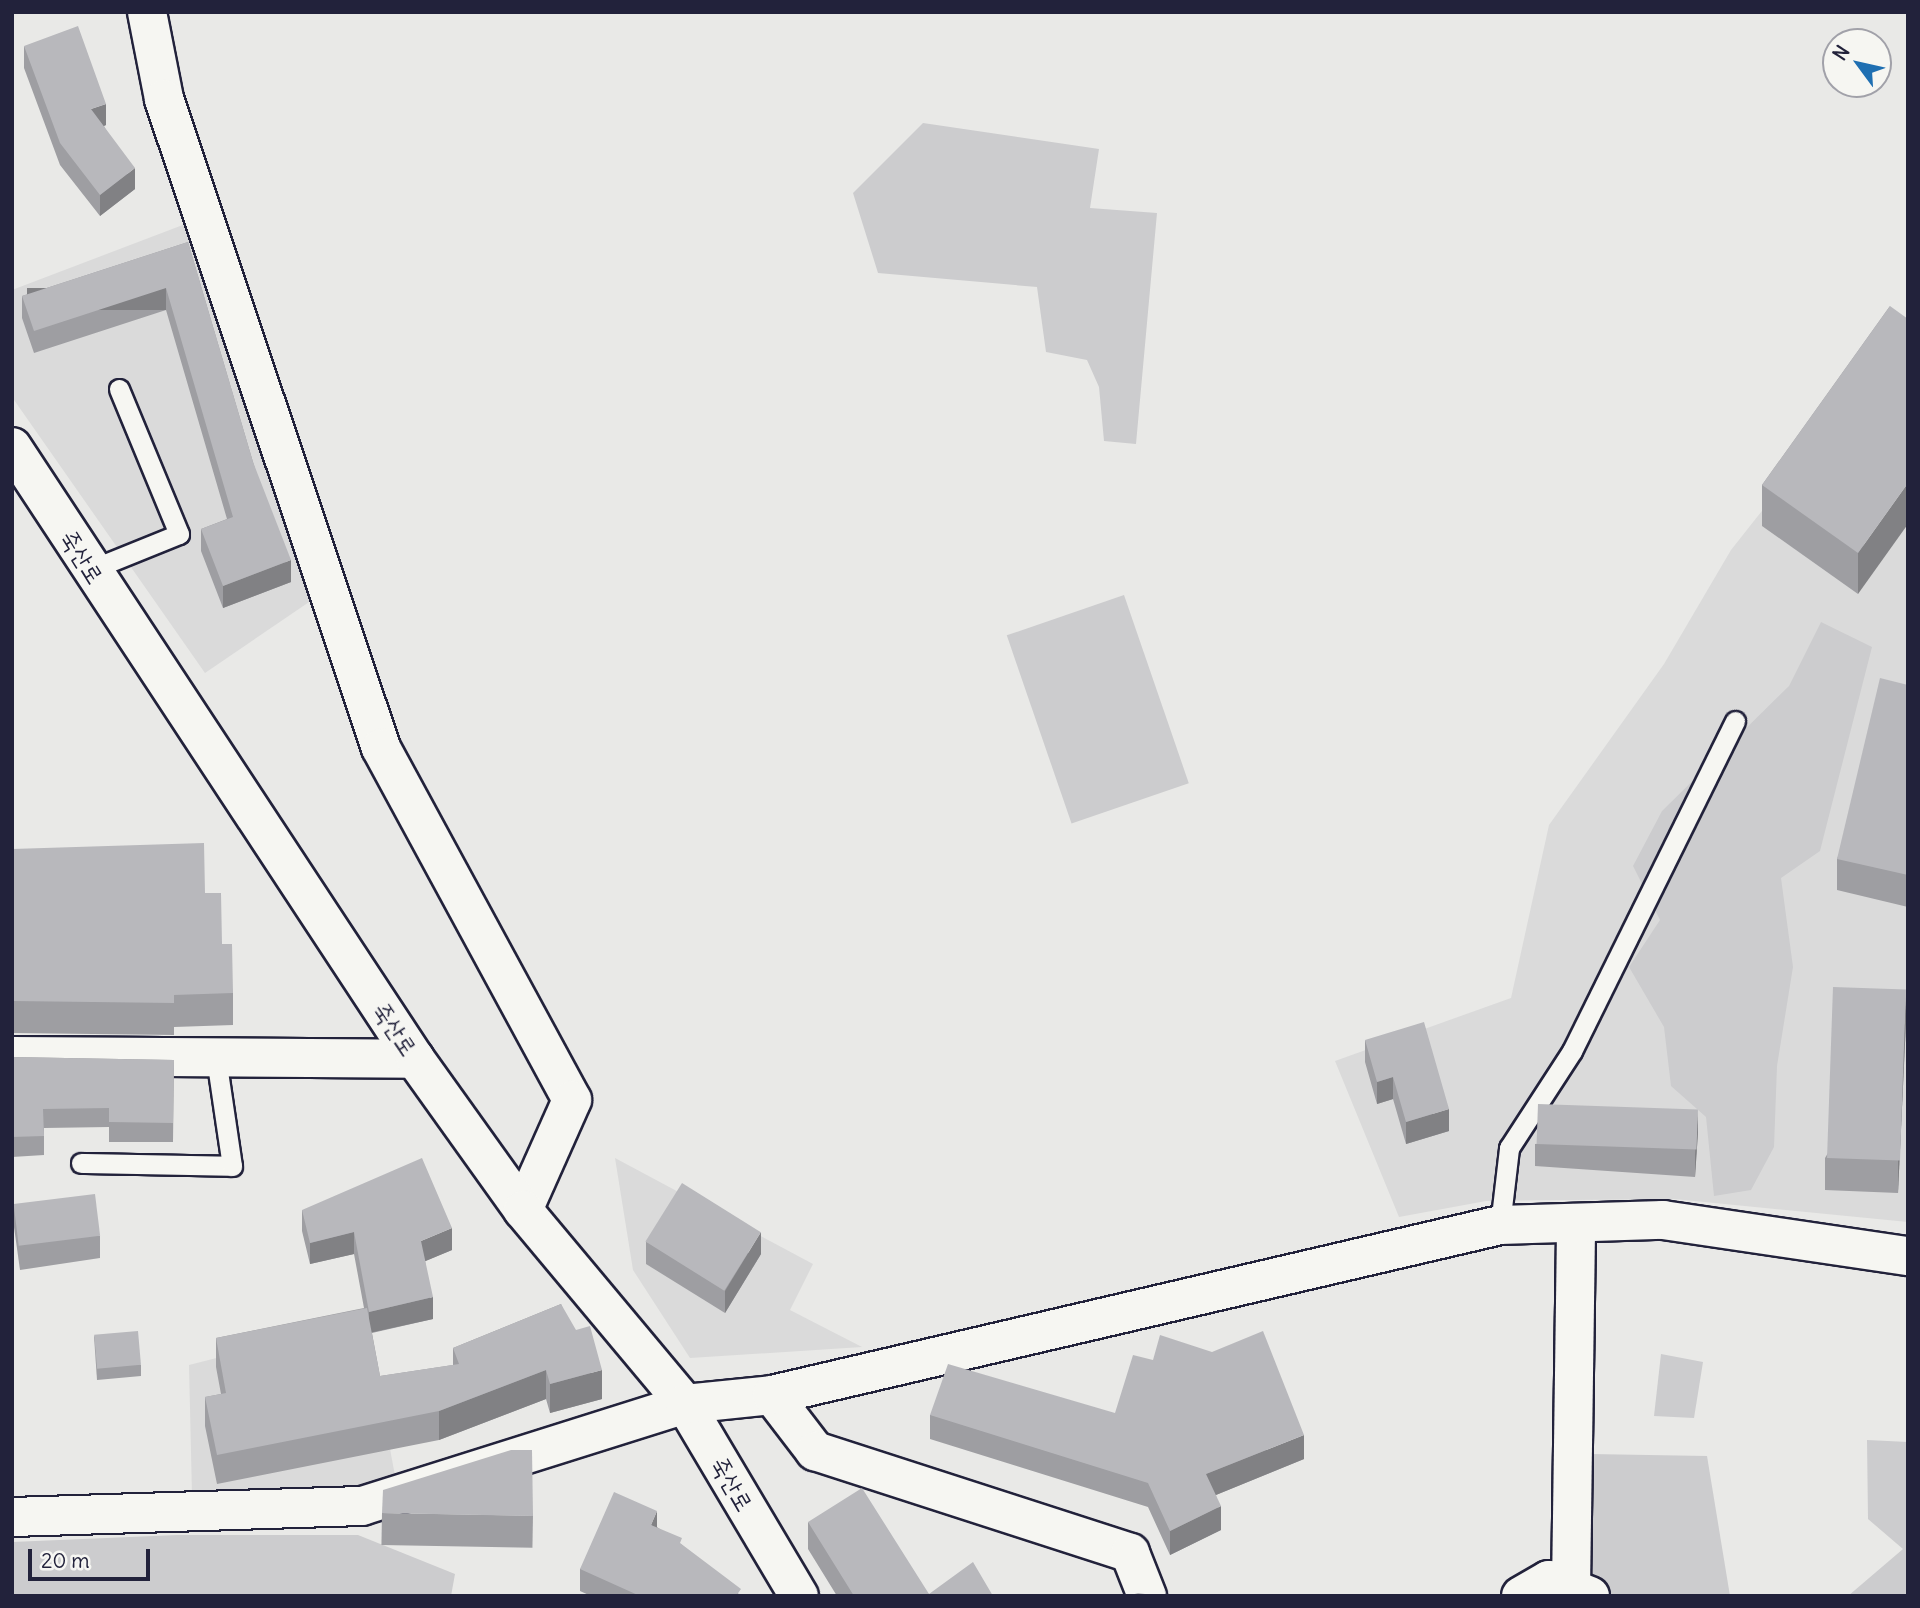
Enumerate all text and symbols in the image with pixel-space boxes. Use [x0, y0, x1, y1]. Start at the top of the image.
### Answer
north arrow [1822, 28, 1892, 98]
text: N [1827, 41, 1855, 65]
street label: 죽산로 [54, 525, 110, 589]
street label: 죽산로 [367, 997, 423, 1061]
street label: 죽산로 [705, 1452, 759, 1516]
scale bar [32, 1534, 154, 1578]
text: 20 m [41, 1547, 90, 1574]

